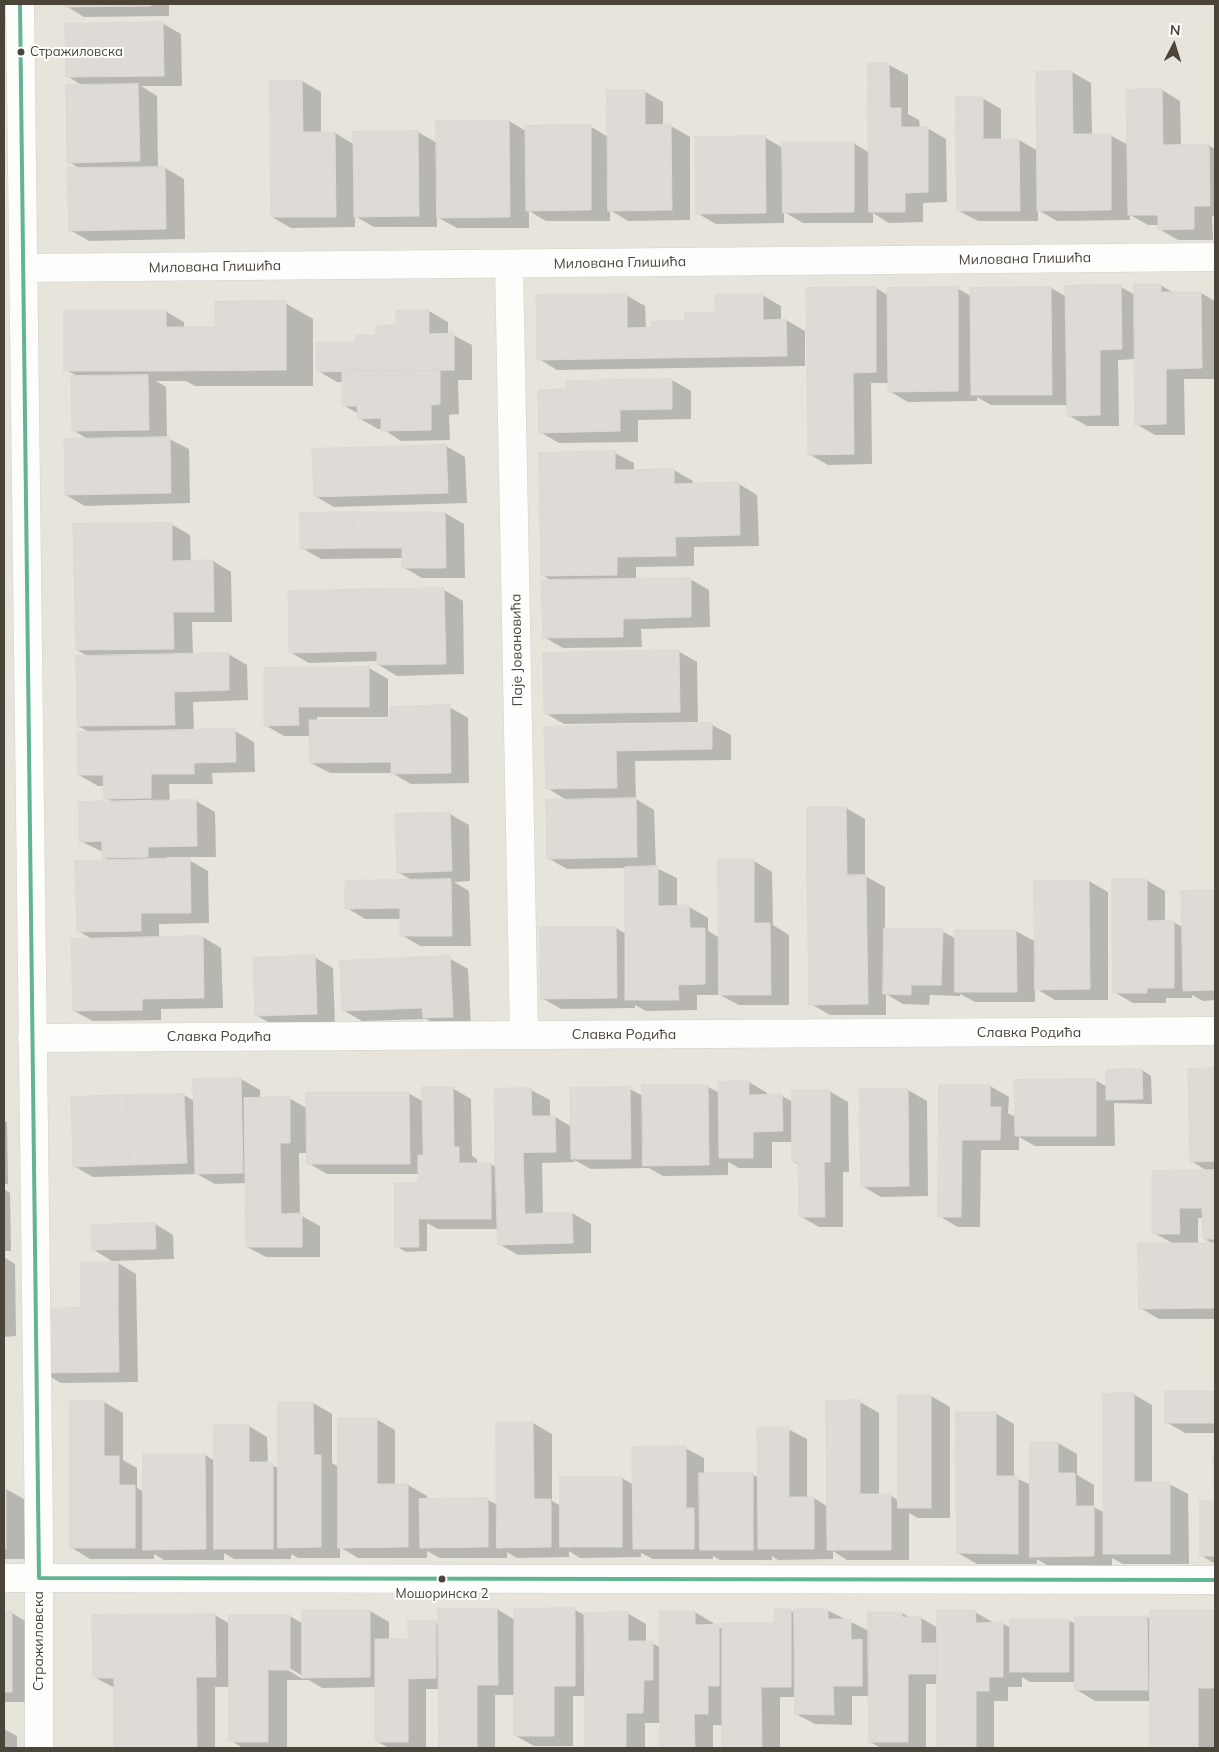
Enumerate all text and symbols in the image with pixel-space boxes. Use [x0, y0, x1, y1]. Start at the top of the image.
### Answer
north arrow [1149, 20, 1199, 70]
text: N [1169, 21, 1181, 39]
place label: Стражиловска [30, 44, 123, 60]
marker: Стражиловска [16, 47, 26, 57]
street label: Милована Глишића [959, 249, 1091, 269]
street label: Милована Глишића [554, 253, 686, 273]
street label: Милована Глишића [149, 257, 281, 277]
street label: Паје Јовановића [508, 593, 526, 707]
street label: Славка Родића [977, 1025, 1081, 1041]
street label: Славка Родића [572, 1027, 676, 1043]
street label: Славка Родића [167, 1029, 271, 1045]
marker: Мошоринска 2 [437, 1574, 447, 1584]
place label: Мошоринска 2 [395, 1586, 489, 1602]
street label: Стражиловска [31, 1591, 47, 1691]

